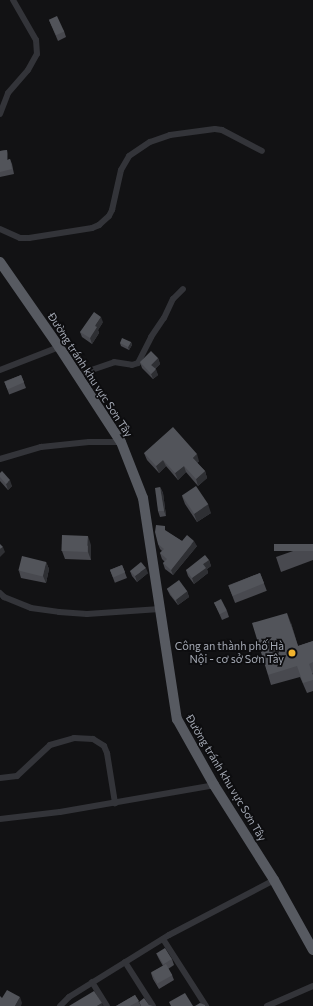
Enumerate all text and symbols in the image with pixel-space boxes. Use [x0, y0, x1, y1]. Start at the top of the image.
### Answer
street label: Đường tránh khu vực Sơn Tây [45, 310, 135, 440]
place label: Công an thành phố Hà Nội - cơ sở Sơn Tây [175, 640, 284, 666]
marker: Công an thành phố Hà Nội - cơ sở Sơn Tây [287, 648, 297, 658]
street label: Đường tránh khu vực Sơn Tây [183, 712, 269, 844]

